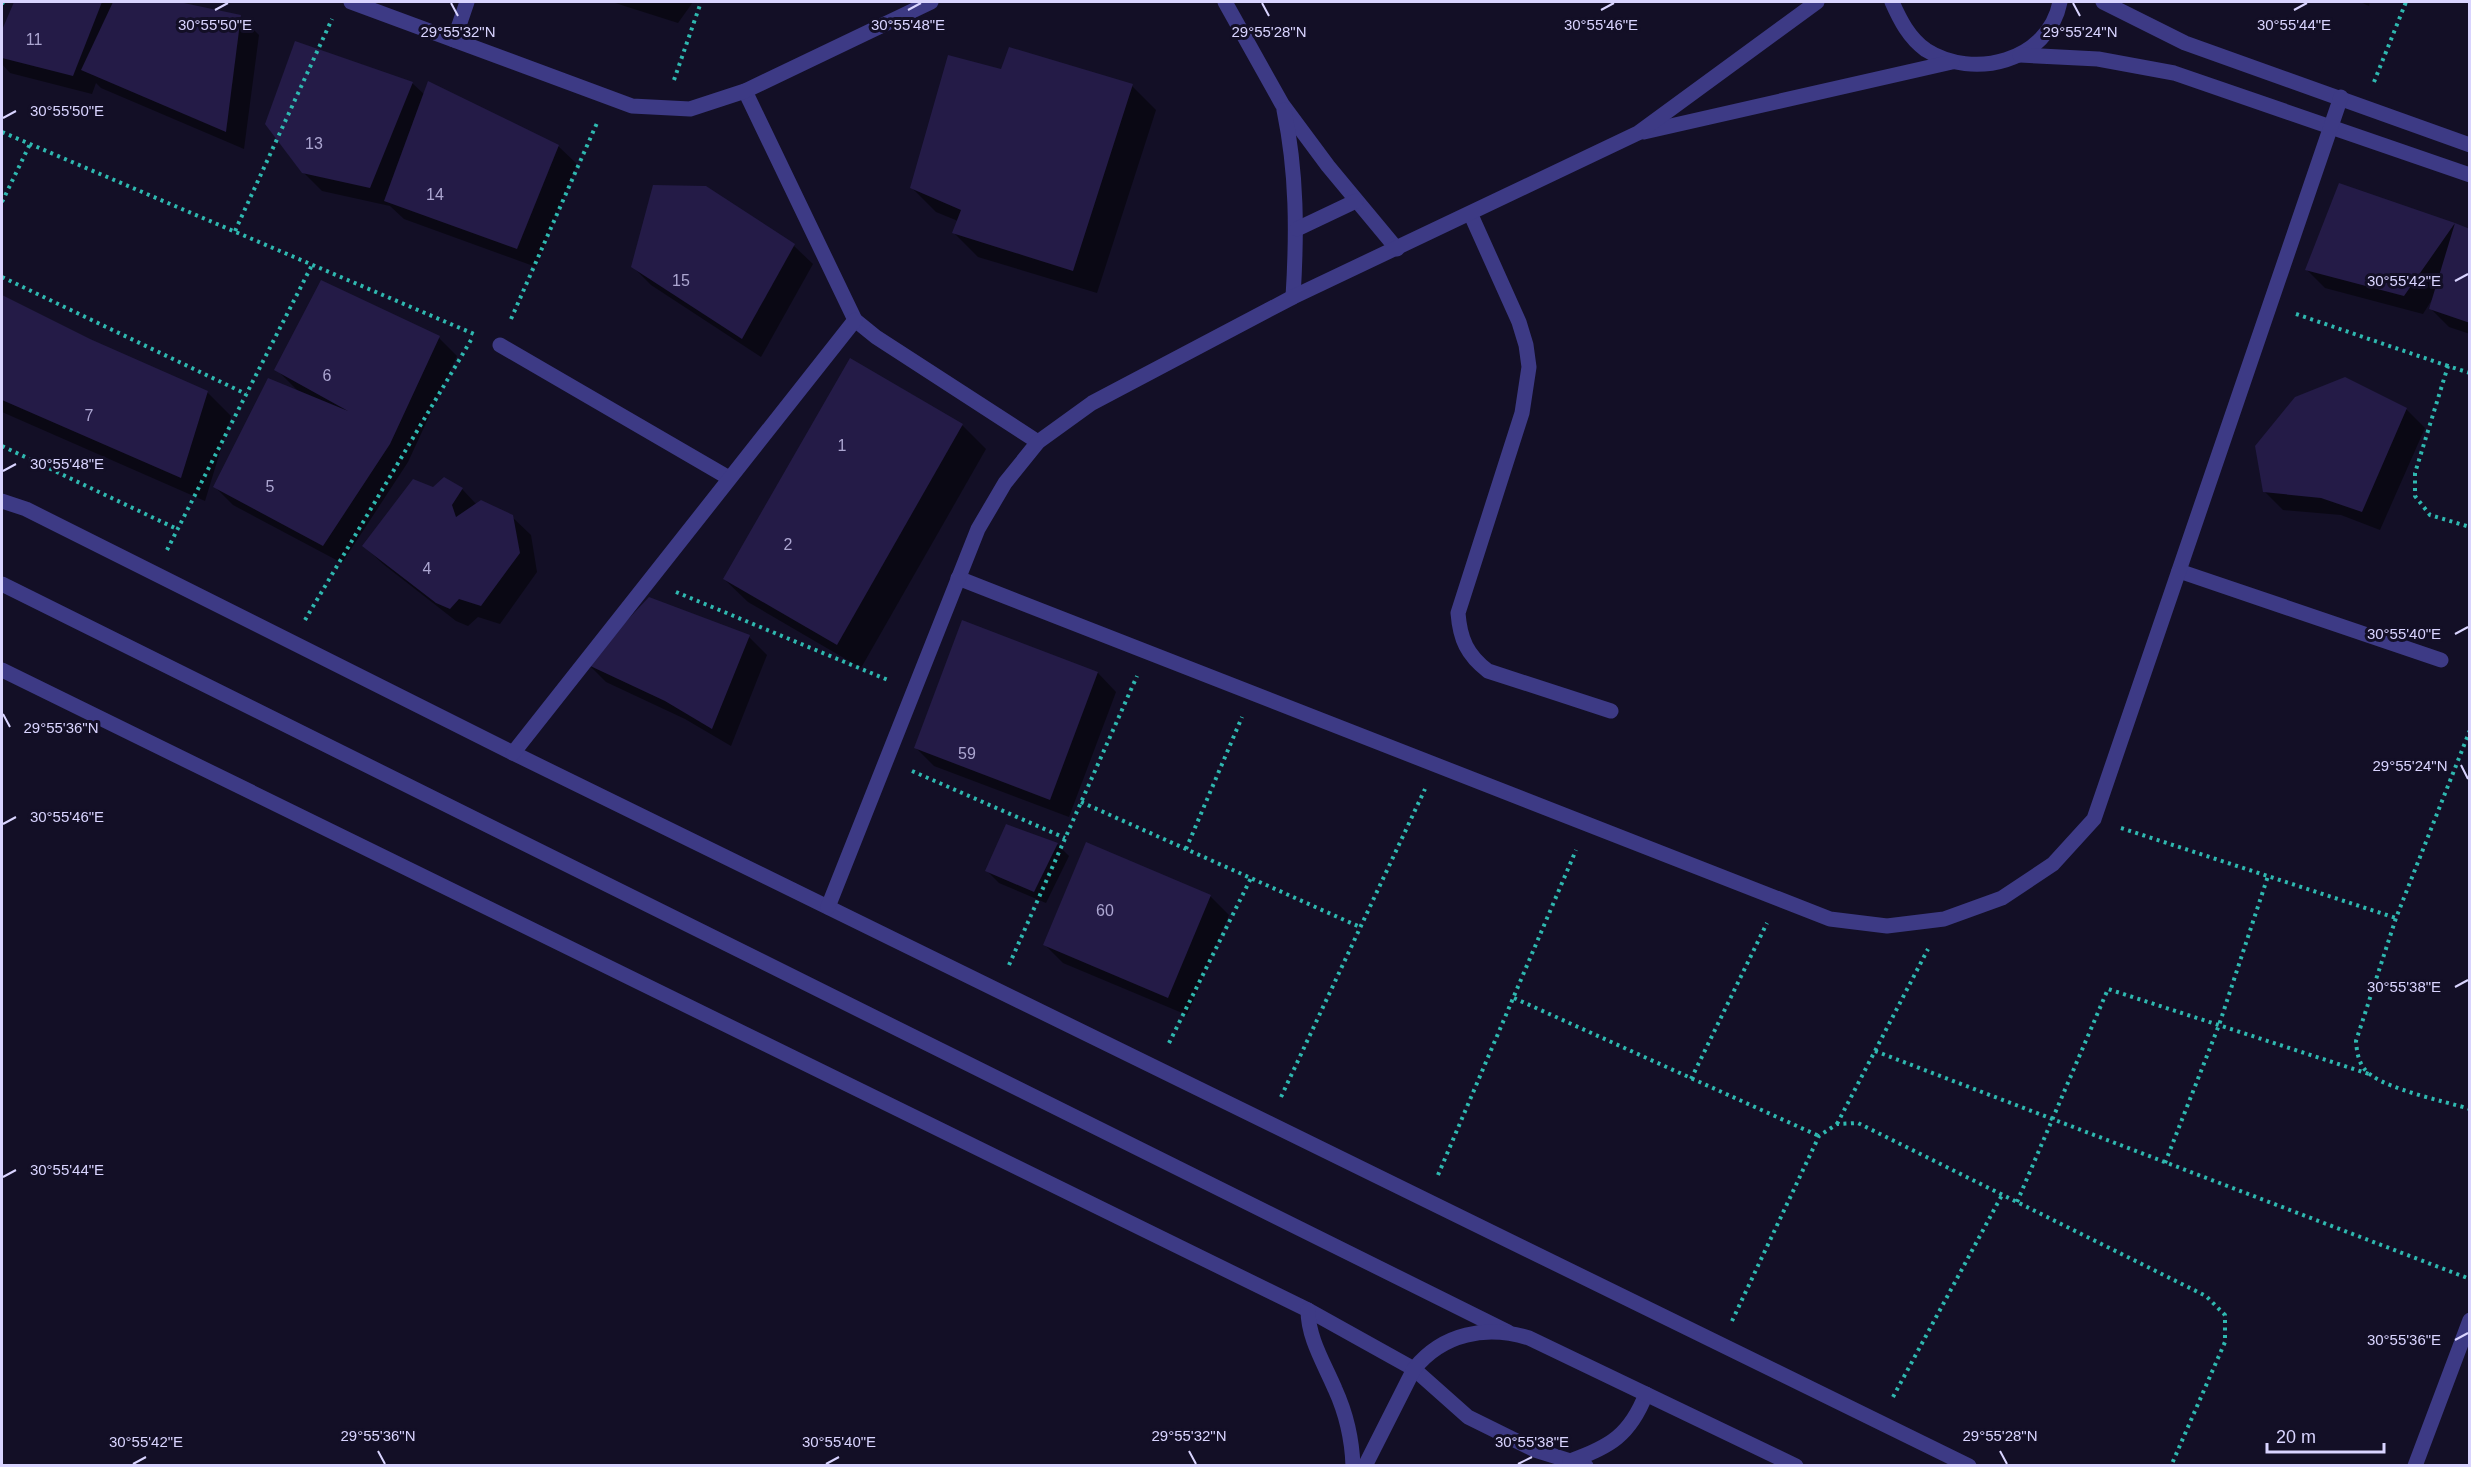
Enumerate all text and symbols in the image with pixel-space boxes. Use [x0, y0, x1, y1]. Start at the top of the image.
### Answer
text: 30°55'50"E [178, 16, 252, 33]
text: 30°55'48"E [871, 16, 945, 33]
text: 30°55'46"E [1564, 16, 1638, 33]
text: 30°55'44"E [2257, 16, 2331, 33]
text: 29°55'32"N [420, 23, 496, 40]
text: 29°55'28"N [1231, 23, 1307, 40]
text: 29°55'24"N [2042, 23, 2118, 40]
house number: 11 [26, 31, 42, 48]
text: 30°55'50"E [30, 102, 104, 119]
house number: 13 [305, 135, 323, 152]
house number: 14 [426, 186, 444, 203]
house number: 15 [672, 272, 690, 289]
text: 30°55'42"E [2367, 272, 2441, 289]
house number: 6 [323, 367, 332, 384]
house number: 7 [85, 407, 94, 424]
house number: 1 [838, 437, 847, 454]
text: 30°55'48"E [30, 455, 104, 472]
house number: 5 [266, 478, 275, 495]
house number: 2 [784, 536, 793, 553]
house number: 4 [423, 560, 432, 577]
text: 30°55'40"E [2367, 625, 2441, 642]
text: 29°55'36"N [23, 719, 99, 736]
house number: 59 [958, 745, 976, 762]
text: 29°55'24"N [2372, 757, 2448, 774]
text: 30°55'46"E [30, 808, 104, 825]
house number: 60 [1096, 902, 1114, 919]
text: 30°55'38"E [2367, 978, 2441, 995]
text: 30°55'44"E [30, 1161, 104, 1178]
text: 30°55'36"E [2367, 1331, 2441, 1348]
scale bar [2267, 1416, 2384, 1454]
text: 29°55'36"N [340, 1427, 416, 1444]
text: 29°55'32"N [1151, 1427, 1227, 1444]
text: 29°55'28"N [1962, 1427, 2038, 1444]
text: 20 m [2276, 1427, 2316, 1447]
text: 30°55'42"E [109, 1433, 183, 1450]
text: 30°55'40"E [802, 1433, 876, 1450]
text: 30°55'38"E [1495, 1433, 1569, 1450]

